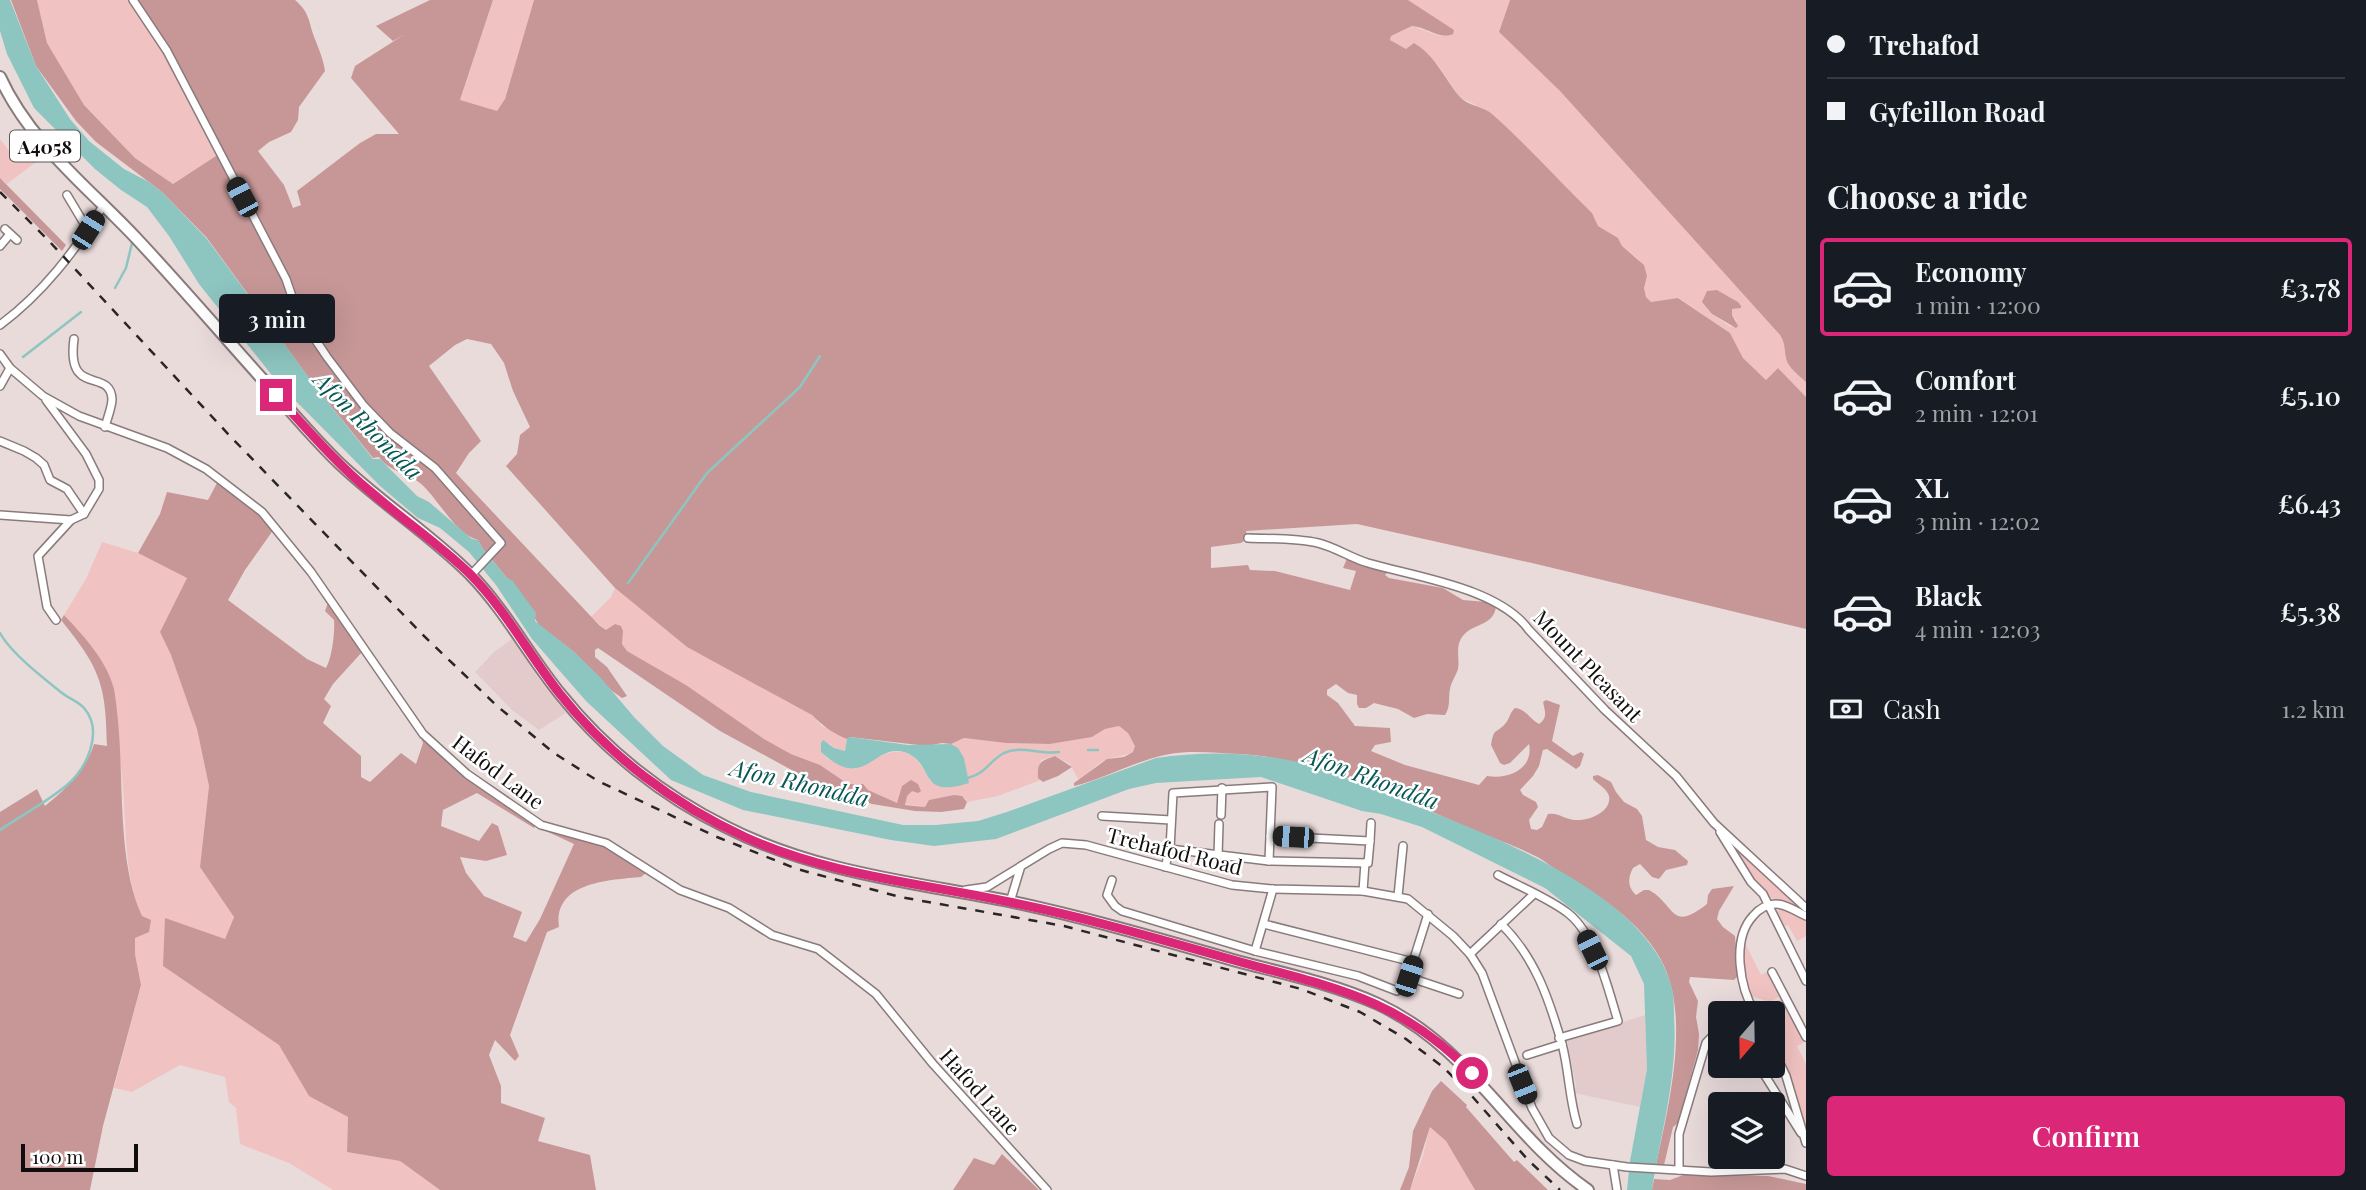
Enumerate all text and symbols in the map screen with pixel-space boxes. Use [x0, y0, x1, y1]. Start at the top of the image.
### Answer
text: Trehafod [1869, 27, 1979, 62]
text: Gyfeillon Road [1869, 94, 2045, 129]
road number: A4058 [10, 130, 80, 162]
car [223, 174, 262, 220]
text: Choose a ride [1827, 174, 2028, 217]
car [68, 207, 109, 253]
text: Economy [1915, 254, 2026, 289]
icon: car [1831, 256, 1894, 319]
text: £3.78 [2280, 270, 2341, 305]
text: 1 min · 12:00 [1915, 289, 2041, 320]
callout: 3 min [218, 294, 334, 342]
text: 3 min [248, 303, 306, 334]
text: Comfort [1915, 362, 2016, 397]
water label: Afon Rhondda [307, 363, 430, 486]
icon: car [1831, 364, 1894, 427]
text: £5.10 [2280, 378, 2341, 413]
route end [260, 379, 292, 411]
text: 2 min · 12:01 [1915, 397, 2038, 428]
text: XL [1915, 470, 1949, 505]
icon: car [1831, 472, 1894, 535]
text: £6.43 [2278, 486, 2341, 521]
text: 3 min · 12:02 [1915, 505, 2040, 536]
text: Black [1915, 578, 1982, 613]
icon: car [1831, 580, 1894, 643]
text: £5.38 [2280, 594, 2341, 629]
street label: Mount Pleasant [1528, 603, 1650, 727]
text: 4 min · 12:03 [1915, 613, 2040, 644]
icon: cash [1827, 690, 1865, 728]
text: Cash [1883, 691, 1941, 726]
text: 1.2 km [2282, 693, 2345, 724]
street label: Hafod Lane [448, 727, 550, 815]
water label: Afon Rhondda [1298, 738, 1444, 816]
water label: Afon Rhondda [726, 751, 872, 813]
street label: Trehafod Road [1104, 820, 1246, 880]
car [1272, 825, 1315, 849]
car [1574, 927, 1611, 973]
car [1393, 953, 1426, 999]
north arrow [1708, 1001, 1785, 1078]
map controls [1708, 1001, 1785, 1169]
street label: Hafod Lane [935, 1042, 1027, 1140]
route start [1456, 1057, 1488, 1089]
car [1505, 1061, 1540, 1107]
button: layers [1708, 1092, 1785, 1169]
button: Confirm [1827, 1096, 2345, 1176]
scale bar [21, 1141, 138, 1173]
text: 100 m [32, 1143, 83, 1169]

